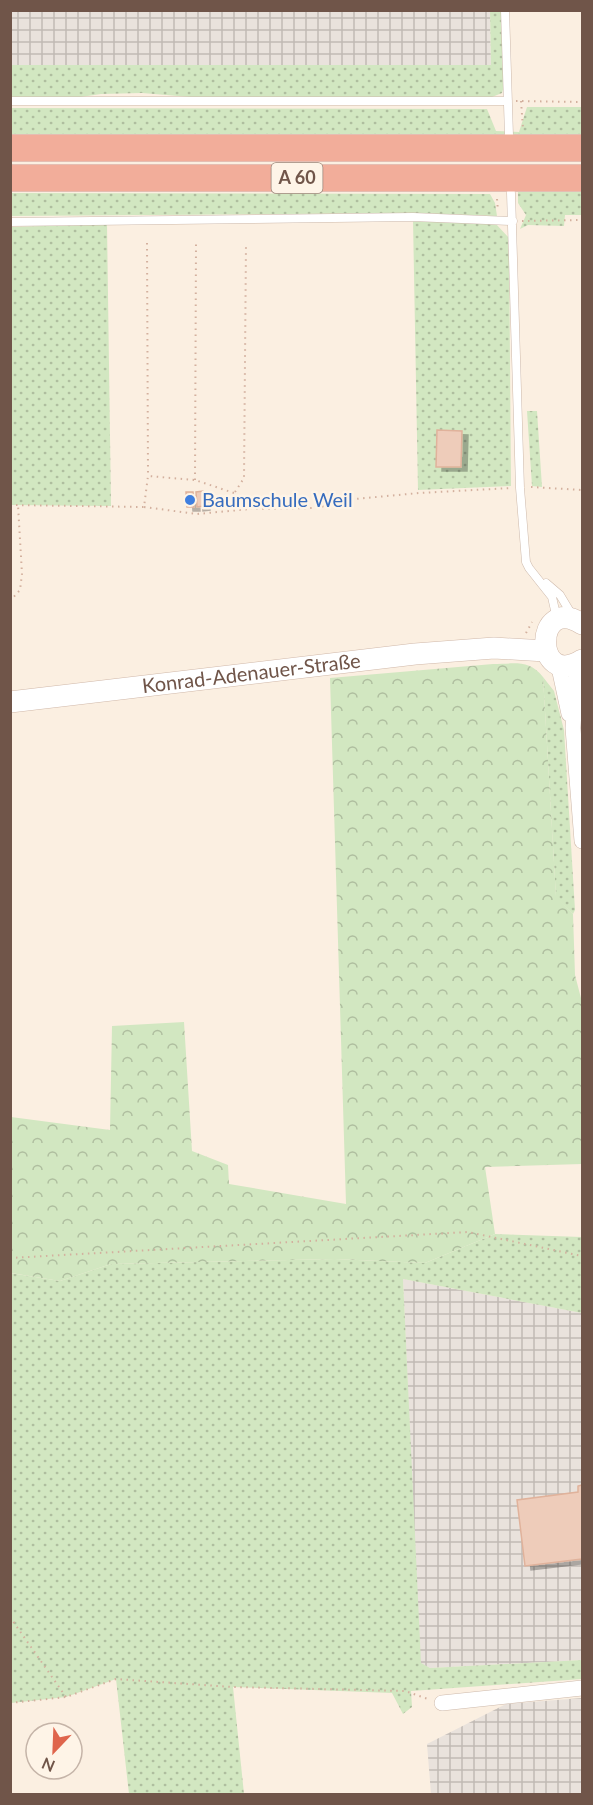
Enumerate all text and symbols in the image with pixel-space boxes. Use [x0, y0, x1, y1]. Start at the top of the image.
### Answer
road number: A 60 [272, 163, 322, 193]
place label: Baumschule Weil [202, 487, 353, 511]
marker: Baumschule Weil [183, 493, 197, 507]
street label: Konrad-Adenauer-Straße [141, 648, 362, 697]
north arrow [24, 1721, 84, 1781]
text: N [39, 1754, 57, 1776]

